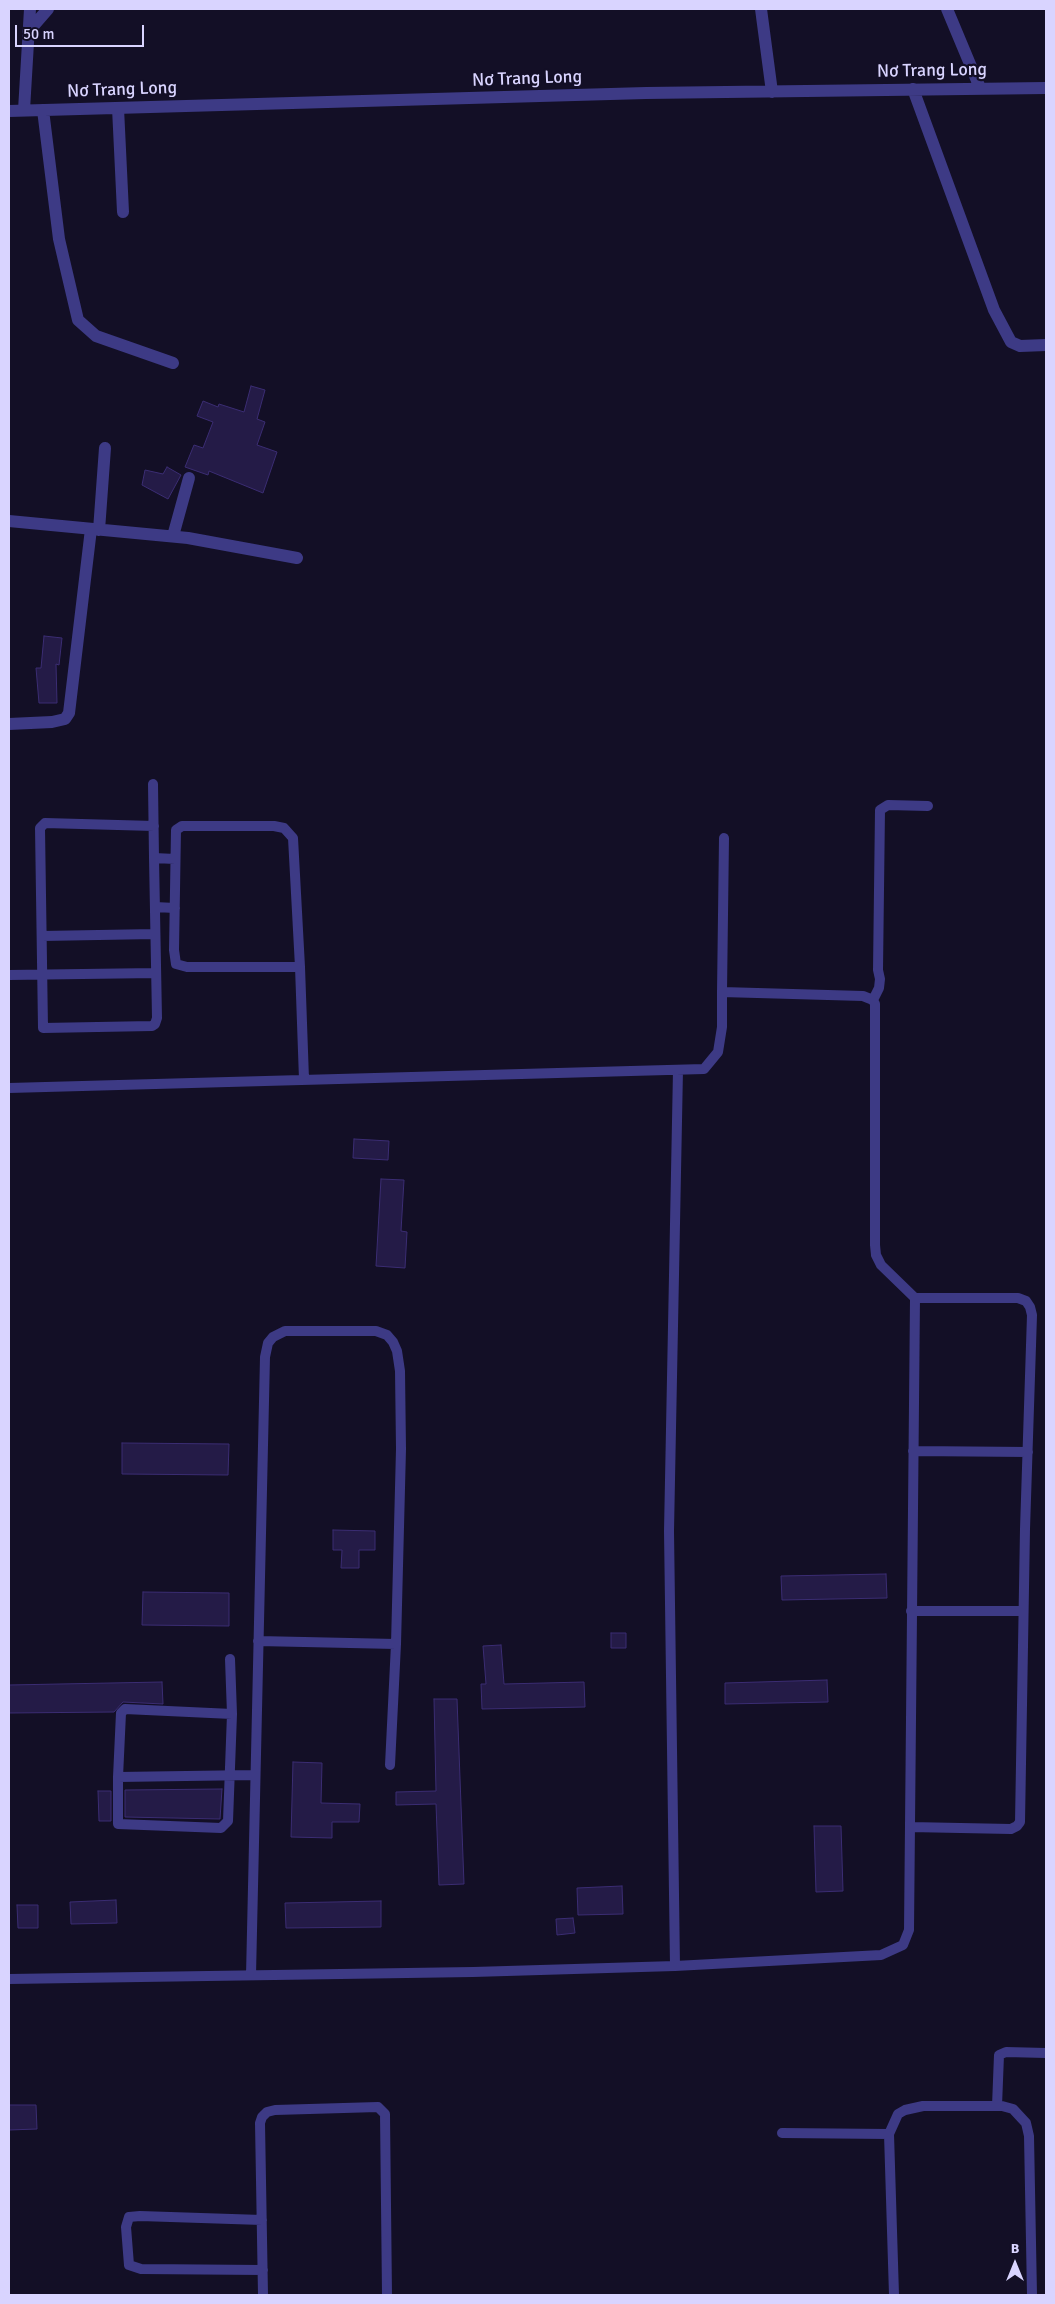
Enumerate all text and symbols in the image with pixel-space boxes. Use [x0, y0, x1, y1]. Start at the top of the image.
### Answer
scale bar [18, 15, 146, 47]
text: 50 m [23, 25, 54, 43]
street label: Nơ Trang Long [877, 59, 987, 83]
street label: Nơ Trang Long [472, 66, 582, 92]
street label: Nơ Trang Long [67, 77, 177, 103]
north arrow [990, 2239, 1040, 2289]
text: B [1011, 2240, 1019, 2257]

